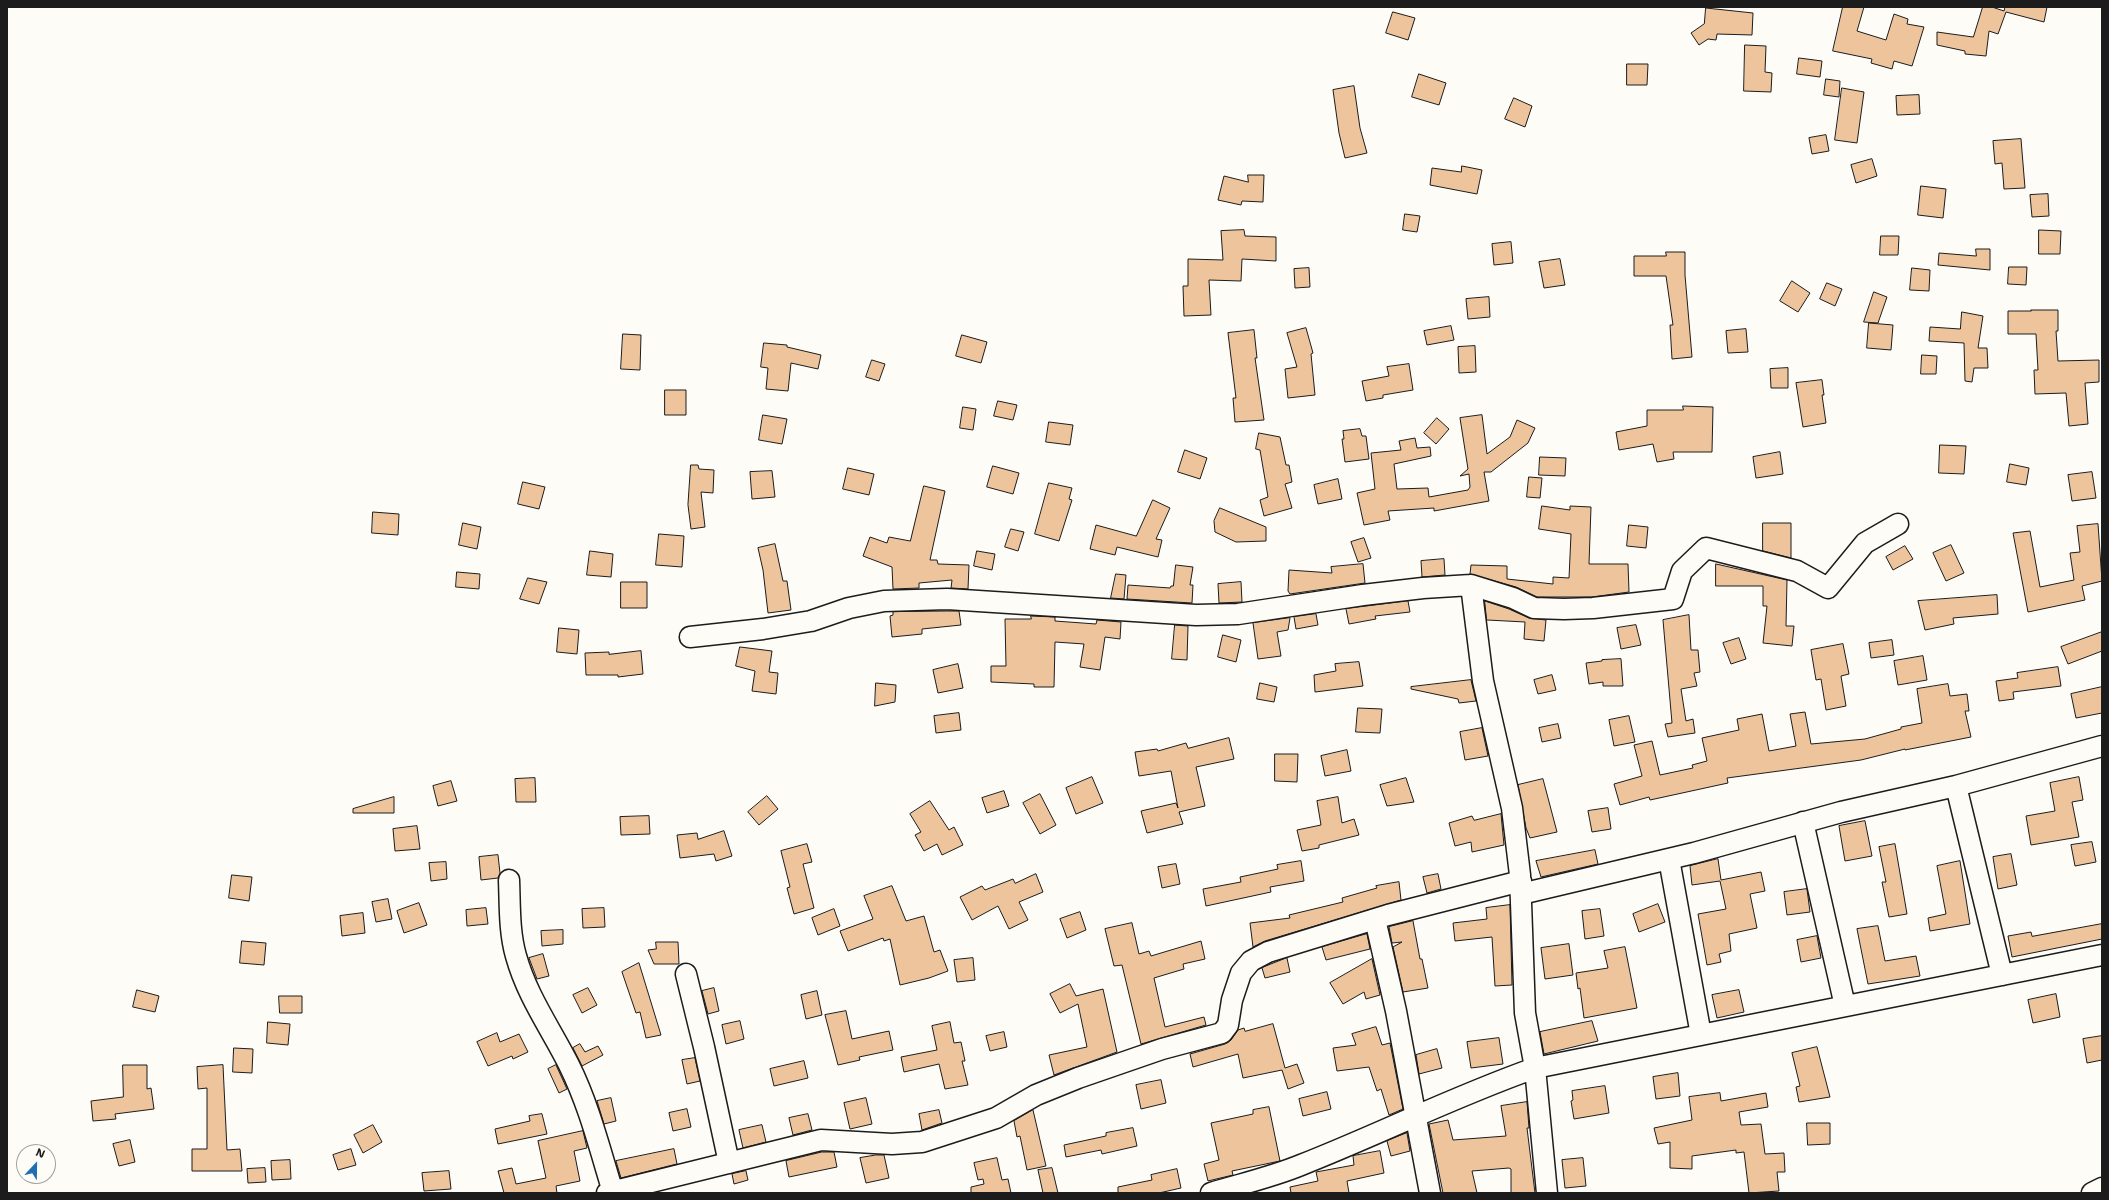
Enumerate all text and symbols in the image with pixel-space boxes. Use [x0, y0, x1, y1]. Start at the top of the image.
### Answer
north arrow [16, 1144, 56, 1184]
text: N [33, 1145, 47, 1162]

